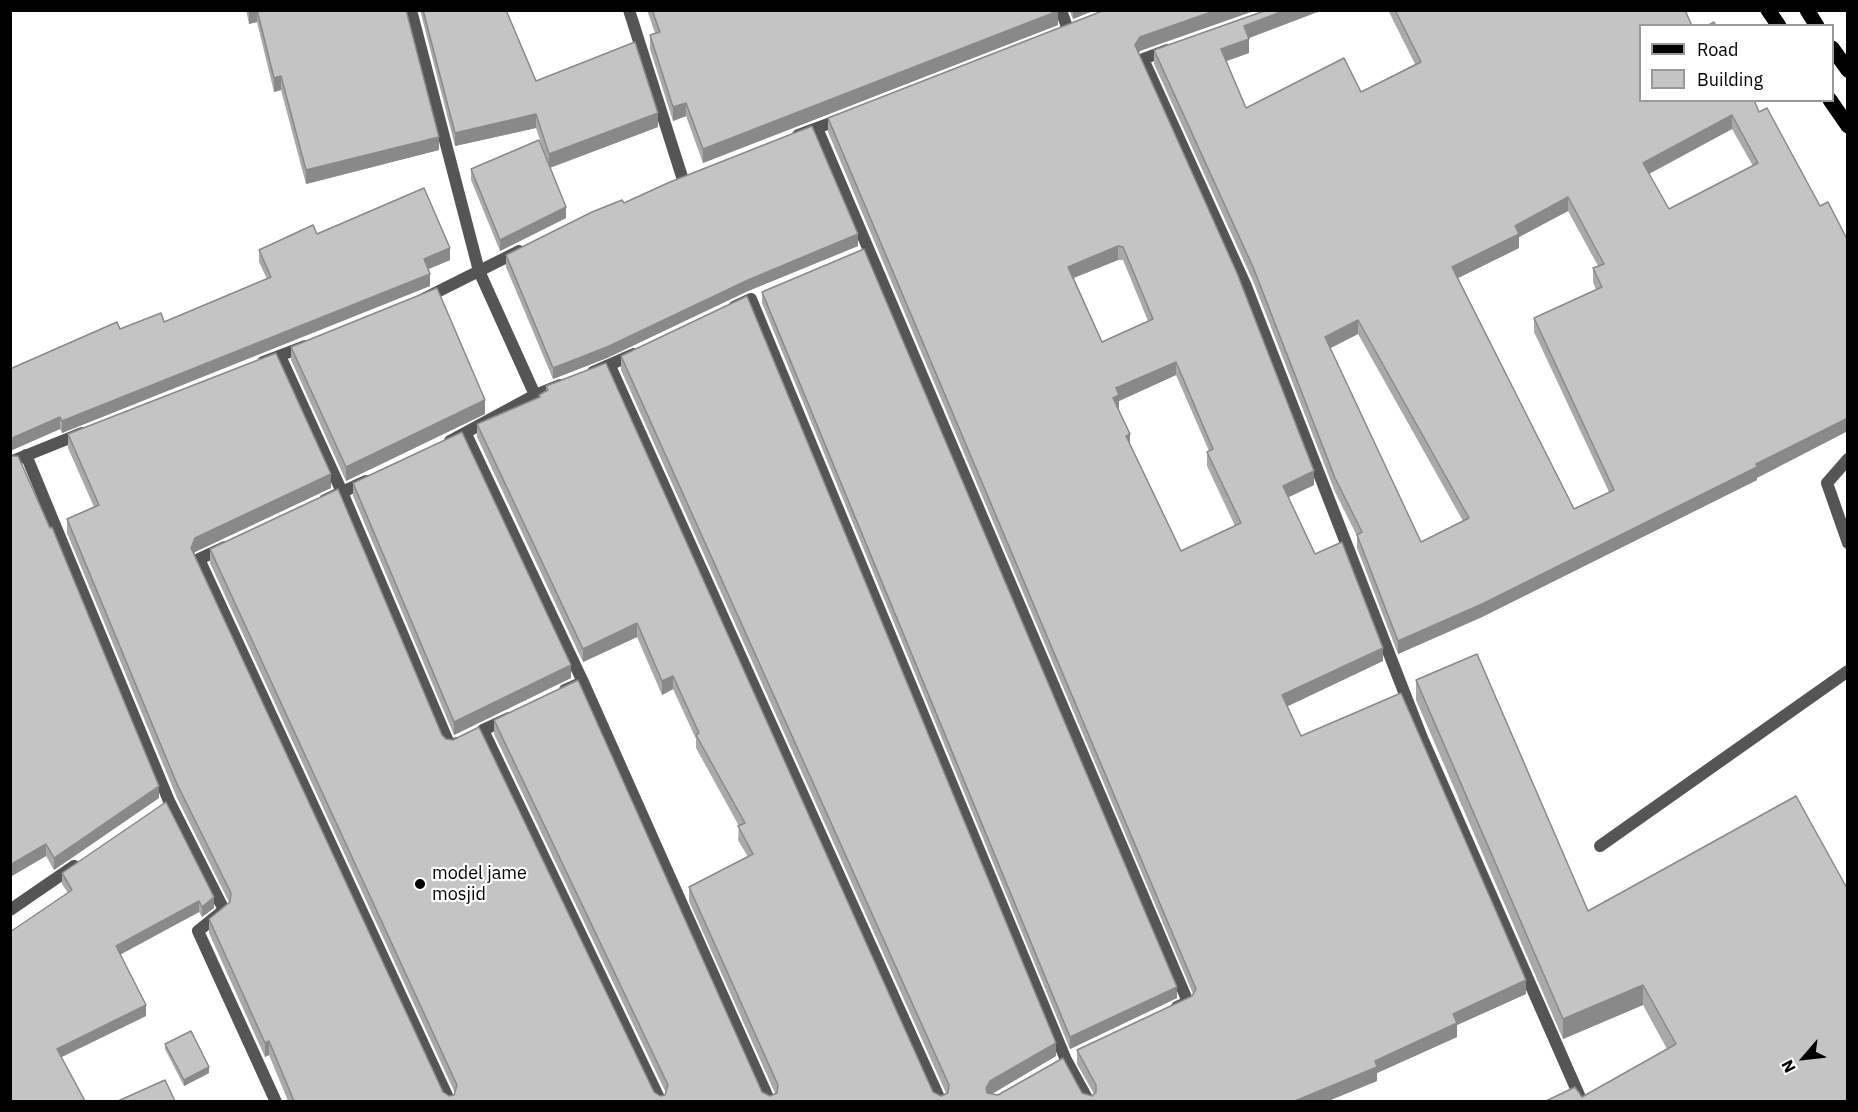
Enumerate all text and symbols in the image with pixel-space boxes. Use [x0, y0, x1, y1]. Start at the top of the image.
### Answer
legend [1639, 24, 1834, 102]
text: Road [1697, 38, 1738, 61]
text: Building [1697, 68, 1763, 91]
place label: model jame mosjid [432, 863, 527, 906]
marker: model jame mosjid [413, 877, 427, 891]
north arrow [1774, 1028, 1834, 1088]
text: N [1777, 1057, 1800, 1076]

